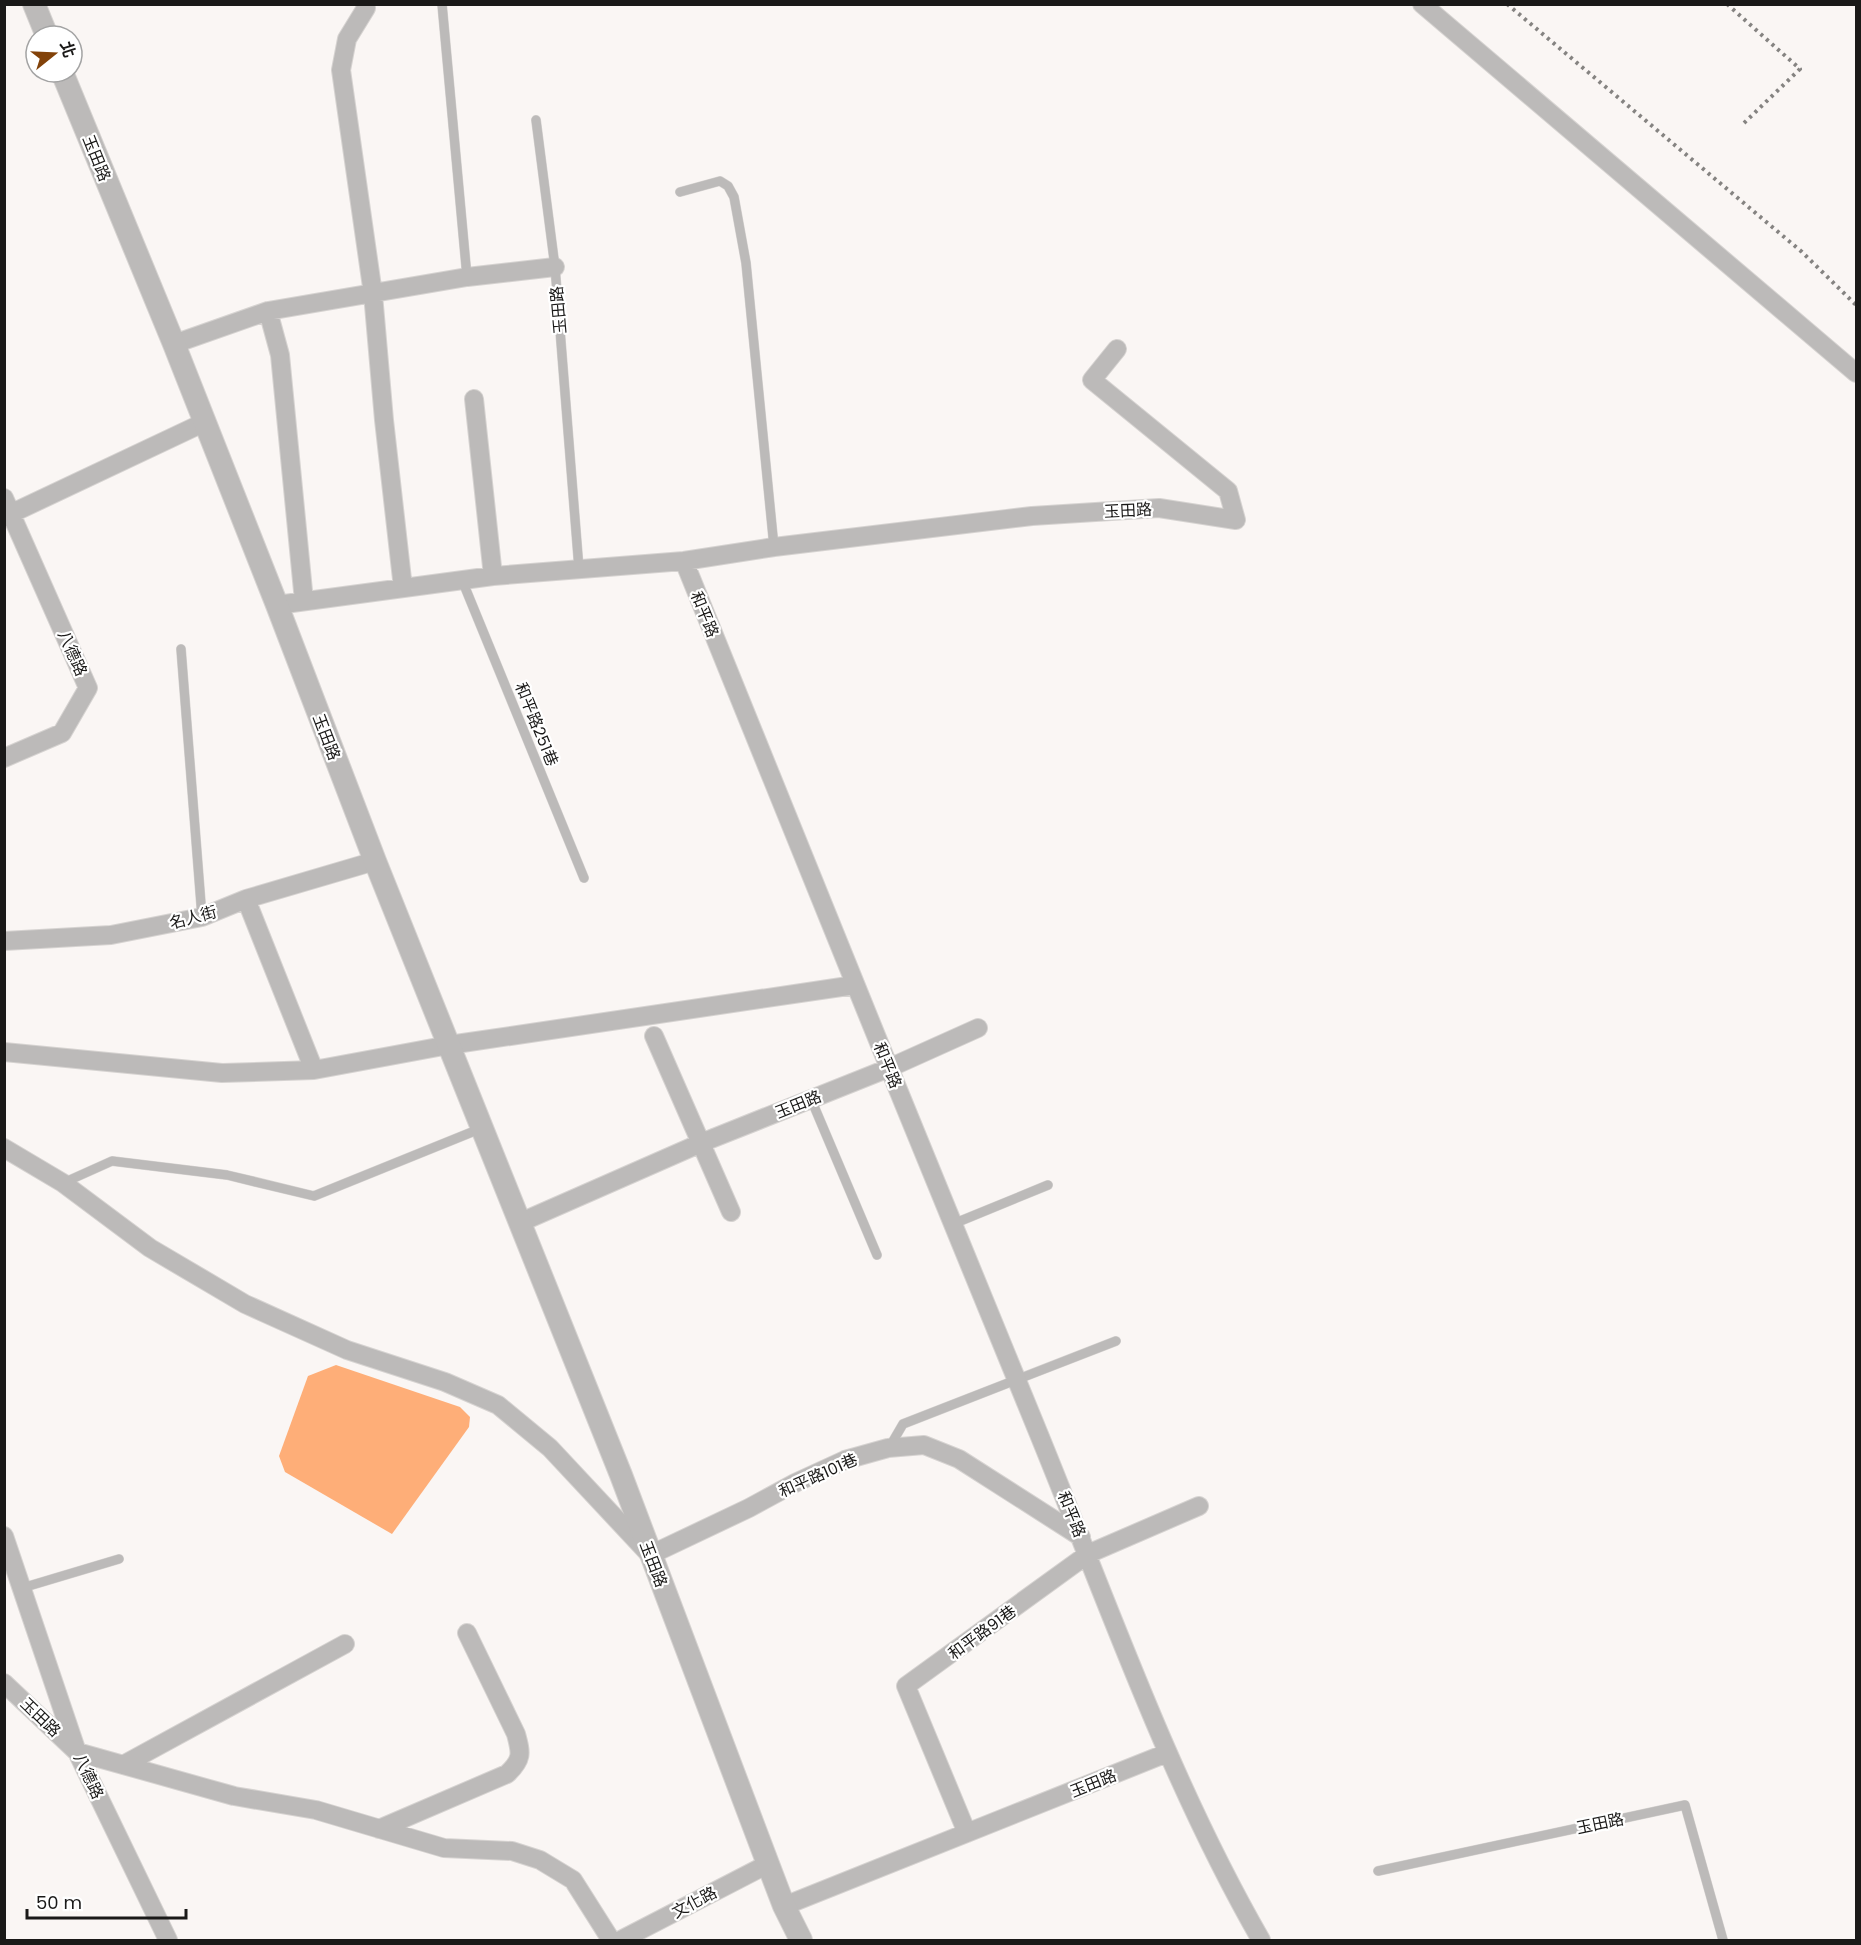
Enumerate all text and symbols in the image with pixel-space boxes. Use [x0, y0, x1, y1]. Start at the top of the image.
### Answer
north arrow [24, 24, 84, 84]
text: 北 [54, 38, 81, 61]
street label: 玉田路 [77, 132, 116, 185]
street label: 玉田路 [545, 285, 572, 335]
street label: 玉田路 [1103, 498, 1153, 523]
street label: 和平路 [685, 588, 724, 641]
street label: 八德路 [52, 627, 93, 680]
street label: 和平路251巷 [509, 679, 564, 769]
street label: 玉田路 [307, 711, 346, 764]
street label: 名人街 [167, 900, 219, 935]
street label: 和平路 [868, 1039, 907, 1092]
street label: 玉田路 [772, 1085, 825, 1124]
street label: 和平路101巷 [775, 1448, 861, 1503]
street label: 和平路 [1052, 1488, 1091, 1541]
street label: 玉田路 [634, 1538, 673, 1591]
street label: 和平路91巷 [943, 1600, 1021, 1665]
street label: 玉田路 [15, 1692, 66, 1742]
street label: 八德路 [68, 1750, 109, 1803]
street label: 玉田路 [1067, 1764, 1120, 1803]
street label: 玉田路 [1574, 1807, 1626, 1840]
street label: 文化路 [668, 1881, 721, 1924]
scale bar [27, 1882, 186, 1920]
text: 50 m [36, 1890, 82, 1915]

